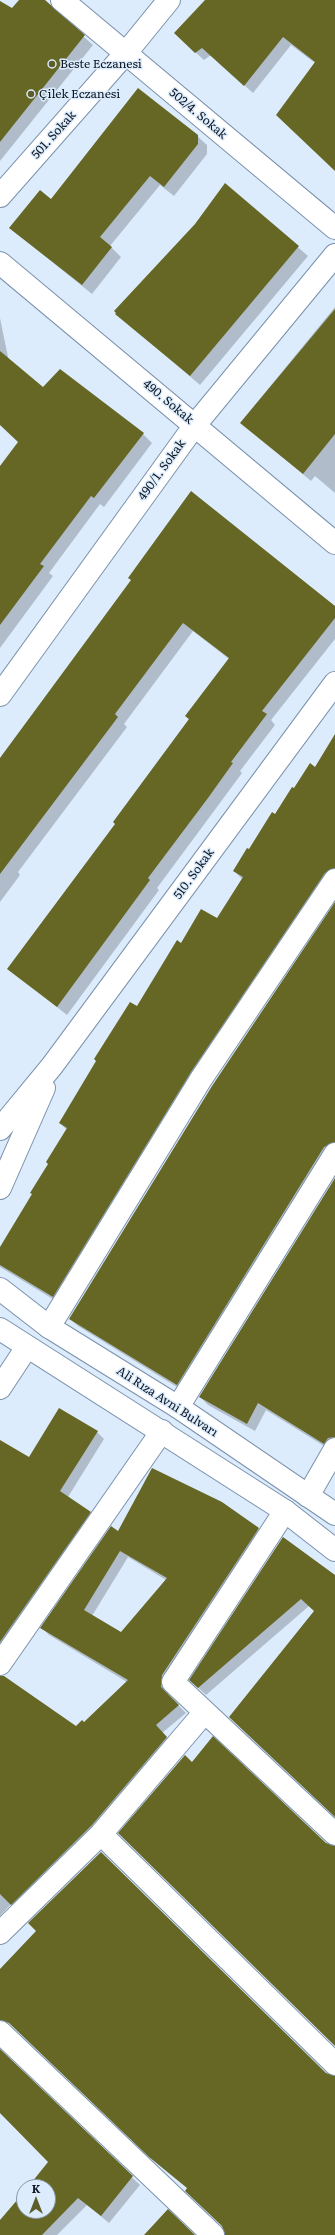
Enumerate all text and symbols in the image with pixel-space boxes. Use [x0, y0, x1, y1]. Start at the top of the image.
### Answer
place label: Beste Eczanesi [60, 57, 142, 71]
marker: Beste Eczanesi [47, 59, 57, 69]
street label: 502/4. Sokak [166, 86, 230, 142]
place label: Çilek Eczanesi [39, 87, 120, 101]
marker: Çilek Eczanesi [26, 89, 36, 99]
street label: 501. Sokak [29, 108, 79, 162]
street label: 490. Sokak [140, 377, 196, 427]
street label: 490/1. Sokak [135, 437, 189, 503]
street label: 510. Sokak [171, 846, 217, 902]
street label: Ali Rıza Avni Bulvarı [114, 1364, 220, 1440]
north arrow [16, 2179, 56, 2219]
text: K [32, 2180, 40, 2196]

